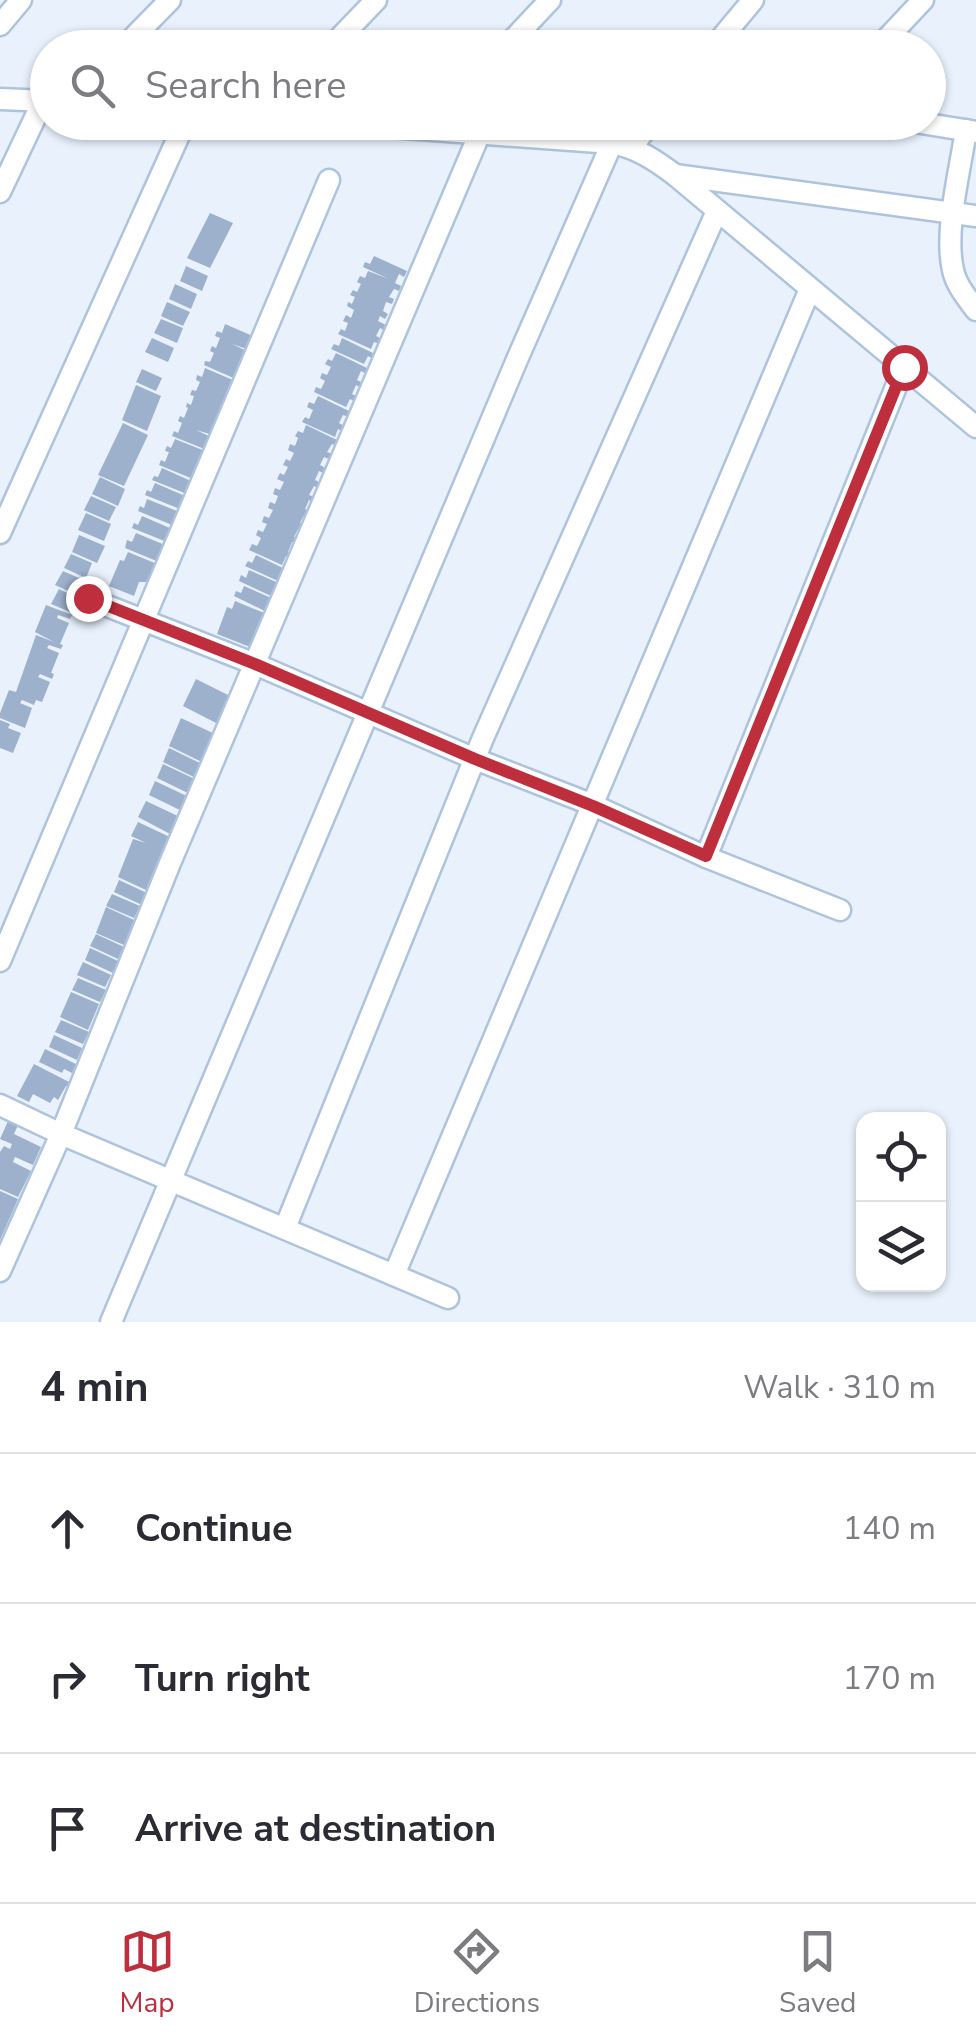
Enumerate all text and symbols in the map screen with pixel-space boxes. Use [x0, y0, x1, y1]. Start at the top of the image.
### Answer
search box [30, 30, 946, 140]
icon: search [65, 58, 120, 113]
text: Search here [145, 60, 346, 111]
route start [882, 345, 928, 391]
route end [66, 576, 112, 622]
map controls [856, 1112, 946, 1292]
button: locate [856, 1112, 946, 1202]
button: layers [856, 1202, 946, 1292]
text: 4 min [40, 1359, 149, 1416]
text: Walk · 310 m [743, 1366, 936, 1409]
icon: ahead [40, 1501, 95, 1556]
text: Continue [135, 1503, 293, 1554]
text: 140 m [843, 1507, 936, 1550]
icon: right [40, 1651, 95, 1706]
text: Turn right [135, 1653, 310, 1704]
text: 170 m [843, 1657, 936, 1700]
icon: arrive [40, 1801, 95, 1856]
text: Arrive at destination [135, 1803, 496, 1854]
tab: Map [120, 1924, 175, 2022]
tab: Directions [414, 1924, 540, 2022]
tab: Saved [779, 1924, 856, 2022]

